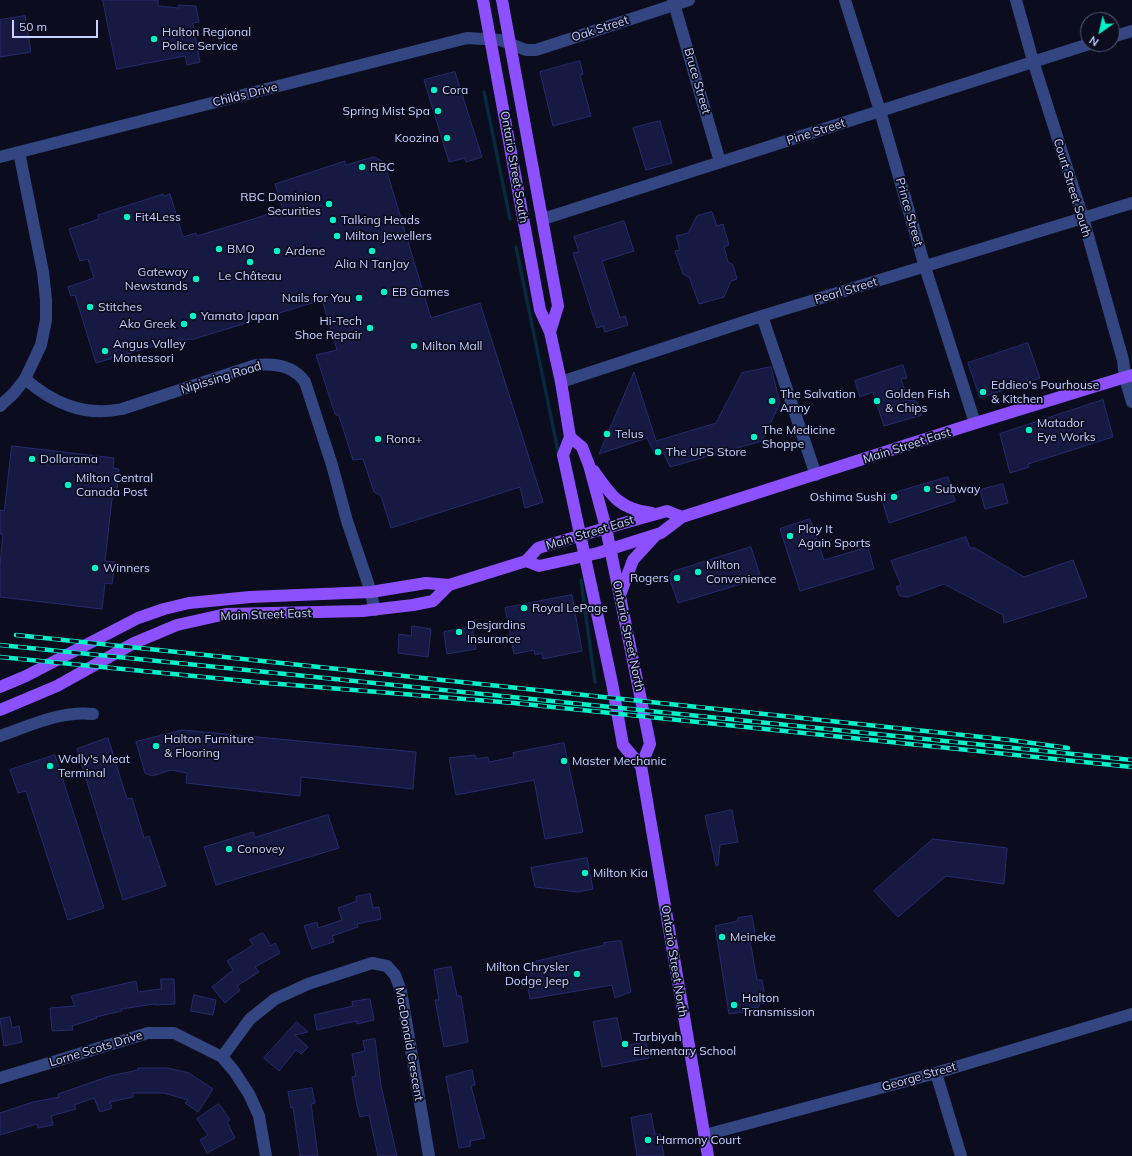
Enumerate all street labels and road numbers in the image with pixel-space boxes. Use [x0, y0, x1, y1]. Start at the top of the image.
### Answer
street label: Oak Street [570, 13, 630, 45]
street label: Bruce Street [681, 46, 713, 116]
street label: Childs Drive [211, 80, 279, 110]
street label: Ontario Street South [497, 110, 531, 224]
street label: Pine Street [785, 116, 847, 148]
street label: Court Street South [1050, 137, 1094, 239]
street label: Prince Street [892, 176, 926, 248]
street label: Pearl Street [813, 275, 879, 307]
street label: Nipissing Road [179, 359, 263, 397]
street label: Main Street East [861, 425, 953, 467]
street label: Main Street East [544, 513, 636, 553]
street label: Ontario Street North [609, 579, 647, 693]
street label: Main Street East [220, 606, 312, 624]
street label: Ontario Street North [658, 904, 690, 1018]
street label: MacDonald Crescent [392, 986, 426, 1102]
street label: Lorne Scots Drive [48, 1028, 144, 1070]
street label: George Street [880, 1060, 958, 1094]

